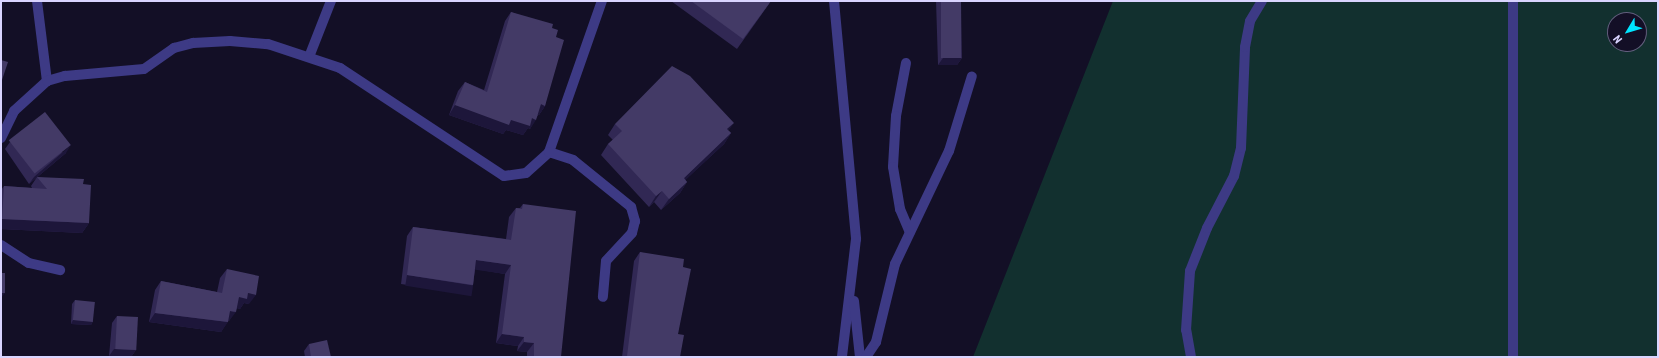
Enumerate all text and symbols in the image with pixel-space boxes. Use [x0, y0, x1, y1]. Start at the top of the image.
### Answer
north arrow [1607, 12, 1647, 52]
text: N [1611, 32, 1625, 46]

